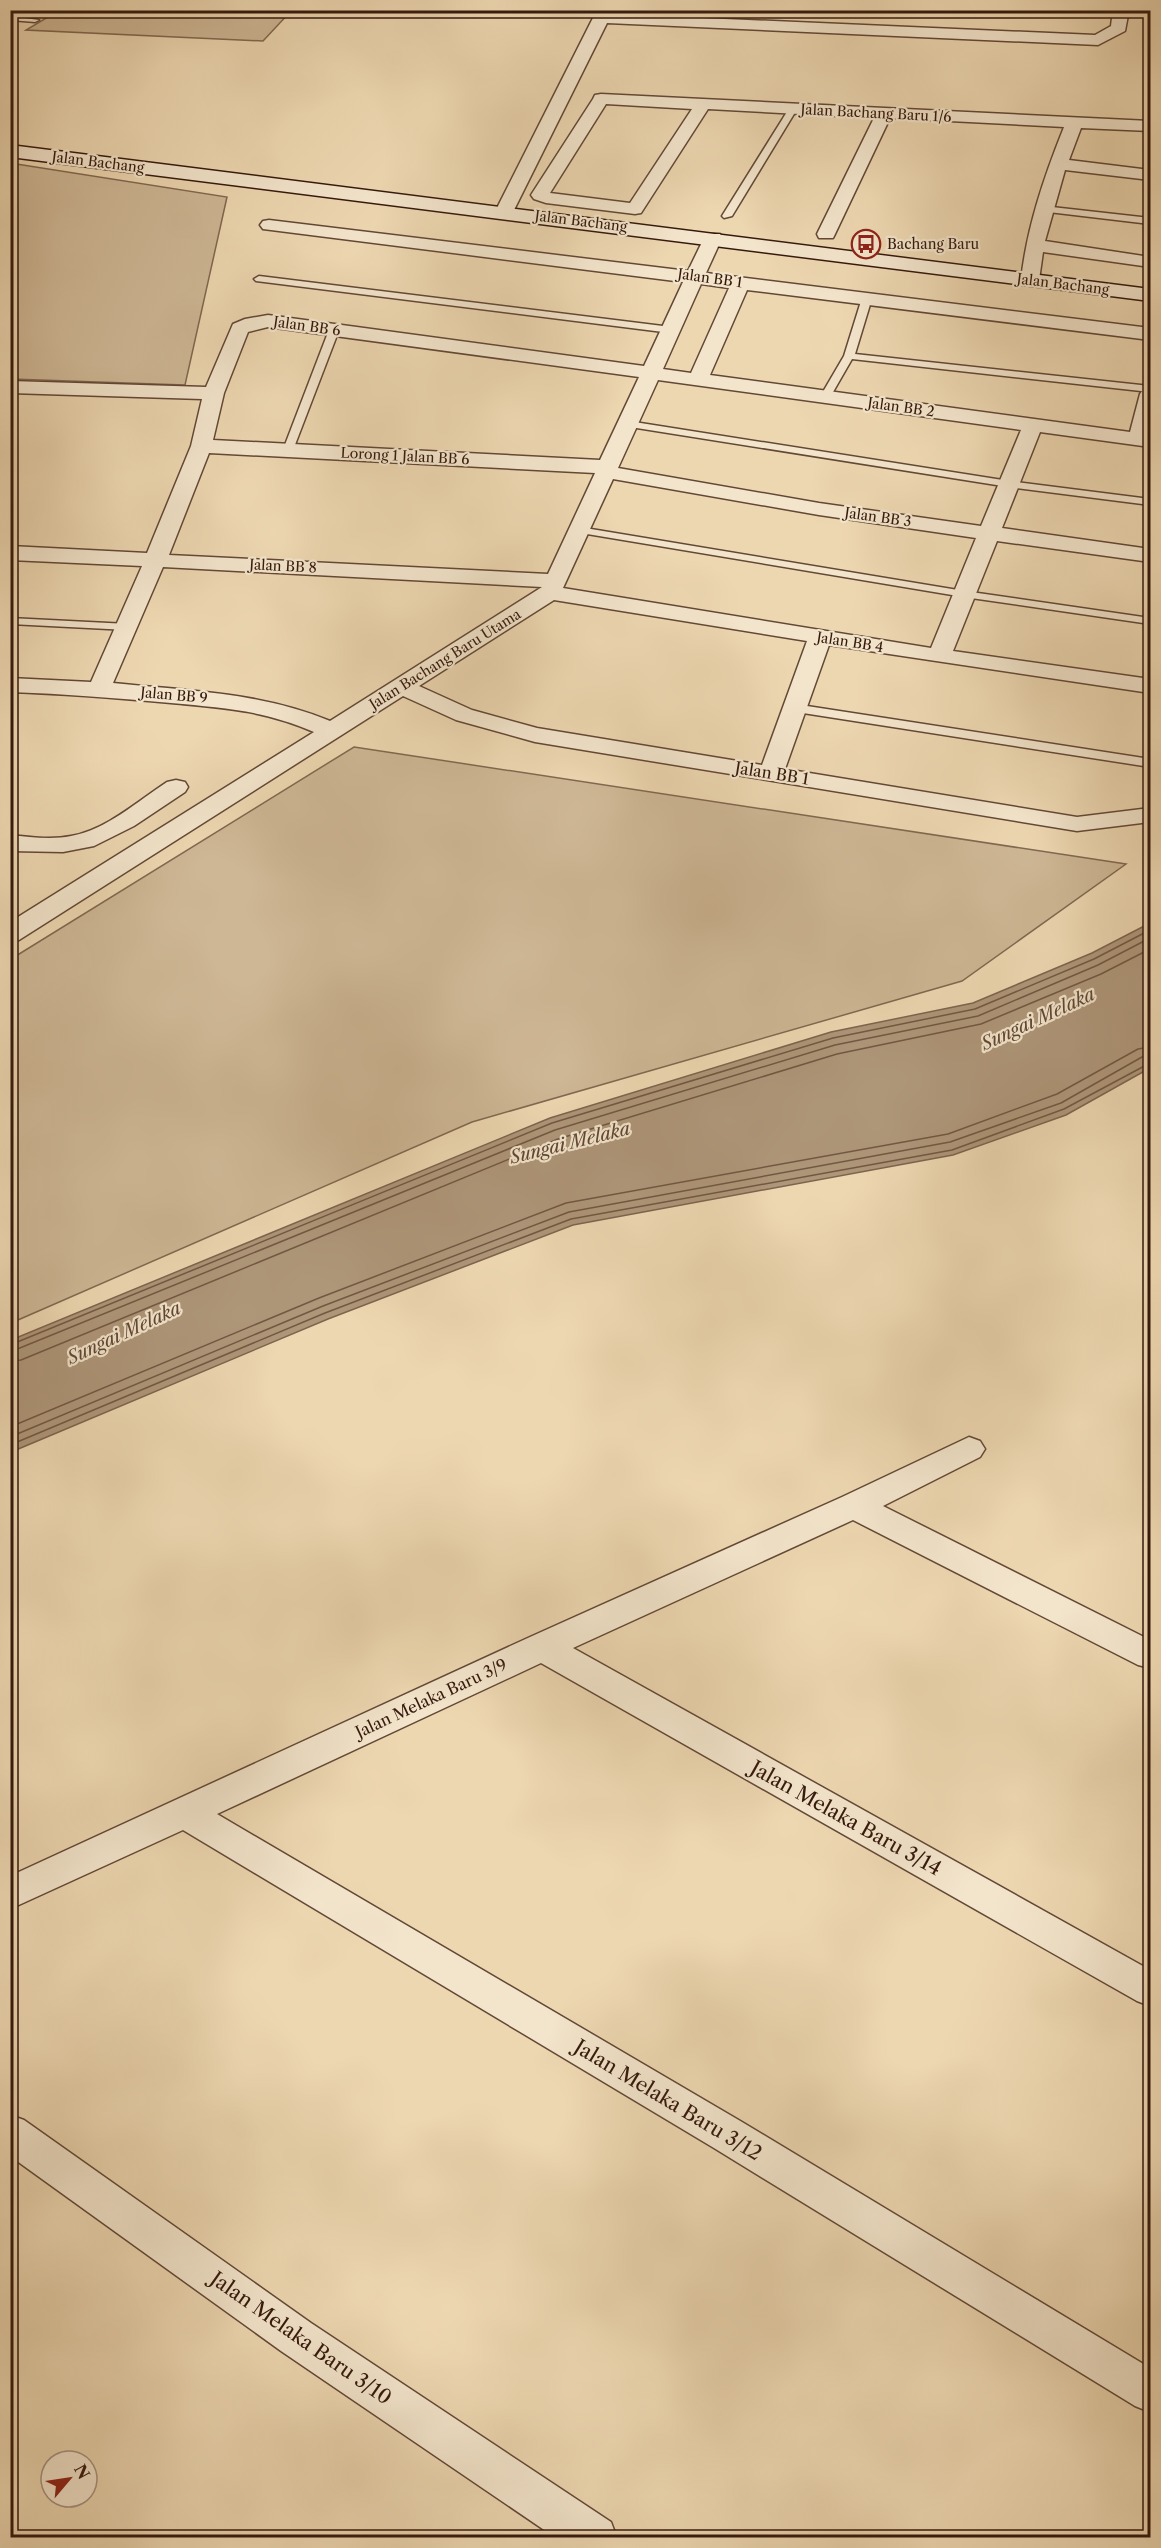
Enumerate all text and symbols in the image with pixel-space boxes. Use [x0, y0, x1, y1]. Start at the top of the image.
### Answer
street label: Jalan Bachang Baru 1/6 [798, 100, 952, 126]
street label: Jalan Bachang [49, 147, 146, 177]
street label: Jalan Bachang [532, 206, 629, 236]
bus stop icon: Bachang Baru [850, 228, 882, 260]
place label: Bachang Baru [887, 235, 980, 253]
street label: Jalan BB 1 [674, 264, 744, 291]
street label: Jalan Bachang [1014, 269, 1111, 299]
street label: Jalan BB 6 [270, 312, 342, 340]
street label: Jalan BB 2 [864, 393, 936, 421]
street label: Lorong 1 Jalan BB 6 [340, 444, 470, 468]
street label: Jalan BB 3 [842, 503, 912, 531]
street label: Jalan BB 8 [247, 555, 317, 577]
street label: Jalan Bachang Baru Utama [364, 605, 525, 714]
street label: Jalan BB 4 [813, 628, 885, 656]
street label: Jalan BB 9 [138, 683, 208, 707]
street label: Jalan BB 1 [731, 757, 811, 789]
water label: Sungai Melaka [977, 983, 1099, 1055]
water label: Sungai Melaka [507, 1117, 633, 1169]
water label: Sungai Melaka [63, 1297, 185, 1369]
street label: Jalan Melaka Baru 3/9 [349, 1654, 510, 1743]
street label: Jalan Melaka Baru 3/14 [744, 1754, 946, 1880]
street label: Jalan Melaka Baru 3/12 [567, 2033, 766, 2166]
street label: Jalan Melaka Baru 3/10 [203, 2265, 396, 2410]
north arrow [39, 2449, 99, 2509]
text: N [70, 2461, 94, 2483]

